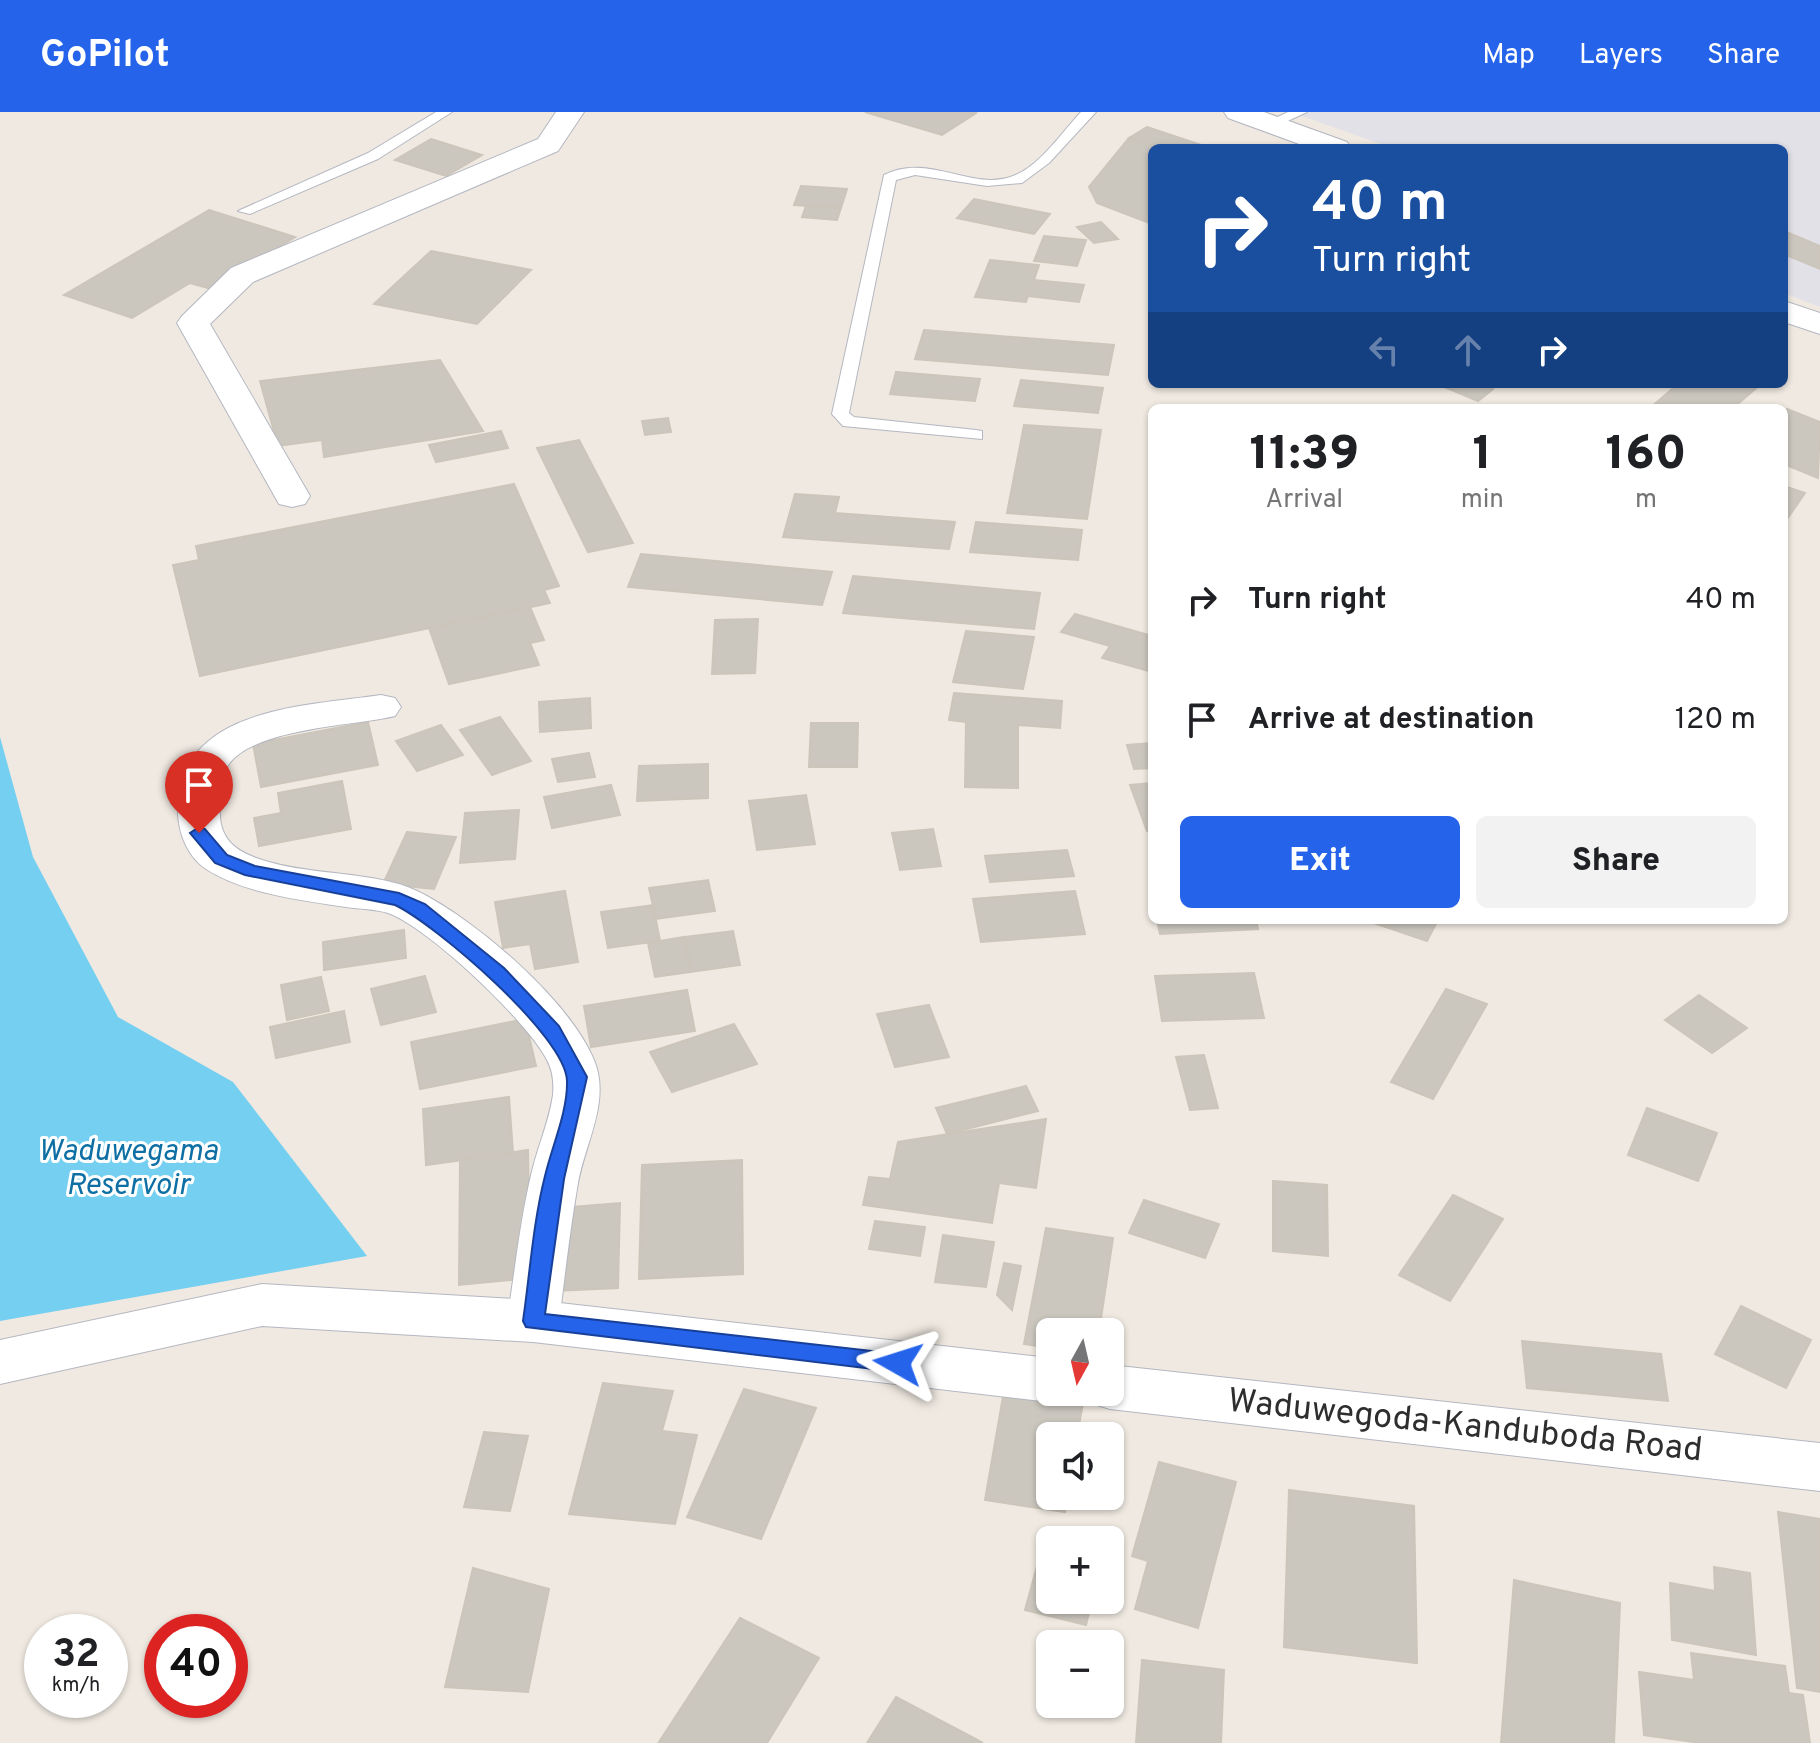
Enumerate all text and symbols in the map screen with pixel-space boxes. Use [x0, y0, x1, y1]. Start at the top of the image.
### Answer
text: GoPilot [40, 32, 170, 81]
text: Map [1482, 38, 1535, 74]
text: Layers [1579, 38, 1663, 74]
text: Share [1707, 38, 1780, 74]
text: 40 m [1312, 170, 1448, 240]
icon: right [1180, 176, 1284, 280]
text: Turn right [1312, 239, 1471, 285]
icon: left [1362, 328, 1406, 372]
icon: ahead [1446, 328, 1490, 372]
icon: right [1530, 328, 1574, 372]
text: 11:39 [1249, 426, 1359, 486]
text: 1 [1473, 426, 1492, 486]
text: 160 [1605, 426, 1687, 486]
text: Arrival [1266, 484, 1343, 517]
text: min [1461, 484, 1504, 517]
text: m [1635, 484, 1657, 517]
icon: right [1180, 578, 1224, 622]
text: Turn right [1248, 582, 1386, 619]
text: 40 m [1686, 582, 1756, 619]
icon: arrive [1180, 698, 1224, 742]
text: Arrive at destination [1248, 702, 1534, 739]
text: 120 m [1675, 702, 1756, 739]
pin [165, 751, 233, 833]
icon: arrive [177, 763, 221, 807]
button: Exit [1180, 816, 1460, 908]
button: Share [1476, 816, 1756, 908]
water label: Waduwegama Reservoir [38, 1134, 218, 1205]
north arrow [1036, 1318, 1124, 1406]
map controls [1036, 1318, 1124, 1718]
position arrow [856, 1321, 940, 1405]
street label: Waduwegoda-Kanduboda Road [1226, 1381, 1704, 1473]
button: sound [1036, 1422, 1124, 1510]
button: + [1036, 1526, 1124, 1614]
speed limit sign: 40 [144, 1614, 248, 1718]
button: − [1036, 1630, 1124, 1718]
text: 32 [52, 1631, 100, 1681]
text: km/h [52, 1673, 100, 1699]

